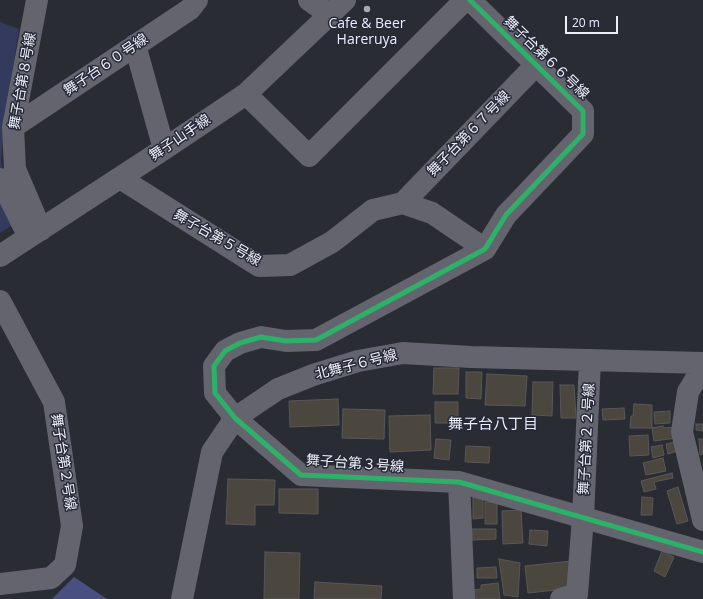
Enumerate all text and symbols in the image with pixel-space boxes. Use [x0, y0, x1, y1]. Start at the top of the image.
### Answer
marker: Cafe & Beer Hareruya [362, 4, 372, 14]
scale bar [567, 8, 620, 34]
street label: 舞子台第６６号線 [500, 13, 592, 103]
text: 20 m [572, 14, 600, 31]
place label: Cafe & Beer Hareruya [328, 16, 406, 48]
street label: 舞子台第８号線 [6, 31, 40, 131]
street label: 舞子台６０号線 [61, 31, 151, 99]
street label: 舞子台第６７号線 [424, 88, 514, 180]
street label: 舞子山手線 [146, 111, 214, 165]
street label: 舞子台第５号線 [170, 206, 264, 270]
street label: 北舞子６号線 [313, 347, 399, 383]
street label: 舞子台第２２号線 [576, 383, 598, 495]
street label: 舞子台第２号線 [47, 412, 79, 512]
district label: 舞子台八丁目 [448, 416, 538, 434]
street label: 舞子台第３号線 [306, 452, 404, 476]

